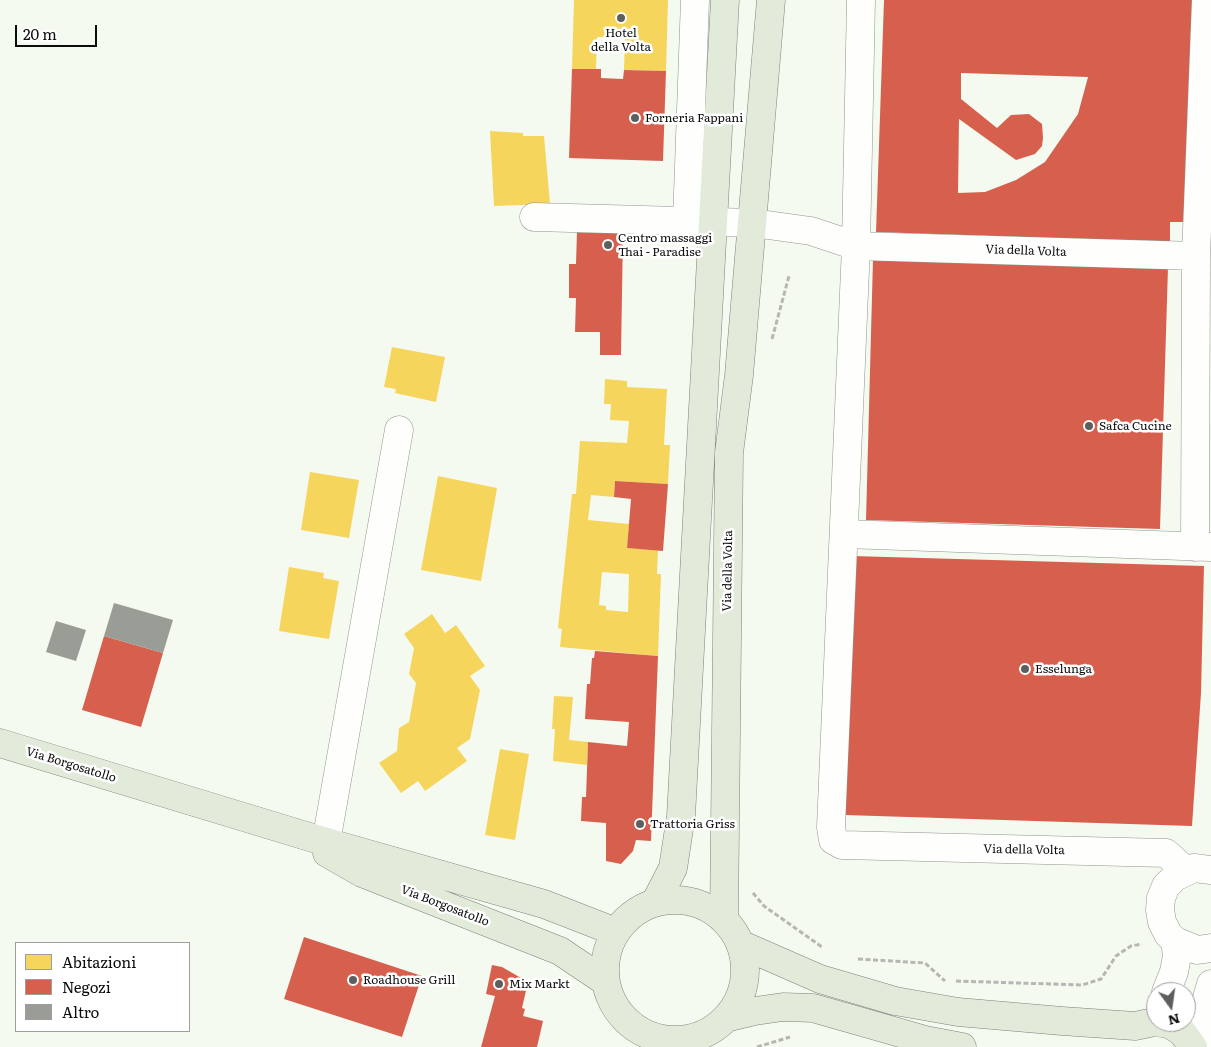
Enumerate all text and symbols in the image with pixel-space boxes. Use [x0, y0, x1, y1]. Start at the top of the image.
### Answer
marker: Hotel della Volta [615, 12, 627, 24]
scale bar [18, 15, 100, 47]
text: 20 m [23, 22, 57, 45]
place label: Hotel della Volta [591, 26, 651, 54]
place label: Forneria Fappani [645, 111, 743, 125]
marker: Forneria Fappani [629, 112, 641, 124]
place label: Centro massaggi Thai - Paradise [618, 231, 712, 259]
marker: Centro massaggi Thai - Paradise [602, 239, 614, 251]
street label: Via della Volta [985, 242, 1067, 260]
place label: Safca Cucine [1099, 419, 1172, 433]
marker: Safca Cucine [1083, 420, 1095, 432]
street label: Via della Volta [720, 530, 736, 612]
place label: Esselunga [1035, 662, 1092, 676]
marker: Esselunga [1019, 663, 1031, 675]
street label: Via Borgosatollo [24, 744, 118, 786]
place label: Trattoria Griss [650, 817, 735, 831]
marker: Trattoria Griss [634, 818, 646, 830]
street label: Via della Volta [983, 842, 1065, 858]
street label: Via Borgosatollo [399, 883, 491, 929]
legend [15, 942, 190, 1032]
text: Abitazioni [62, 950, 136, 973]
place label: Roadhouse Grill [363, 973, 455, 987]
marker: Roadhouse Grill [347, 974, 359, 986]
text: Negozi [62, 975, 111, 998]
place label: Mix Markt [509, 977, 570, 991]
marker: Mix Markt [493, 978, 505, 990]
north arrow [1146, 982, 1196, 1032]
text: Altro [62, 1000, 99, 1023]
text: N [1166, 1009, 1183, 1032]

